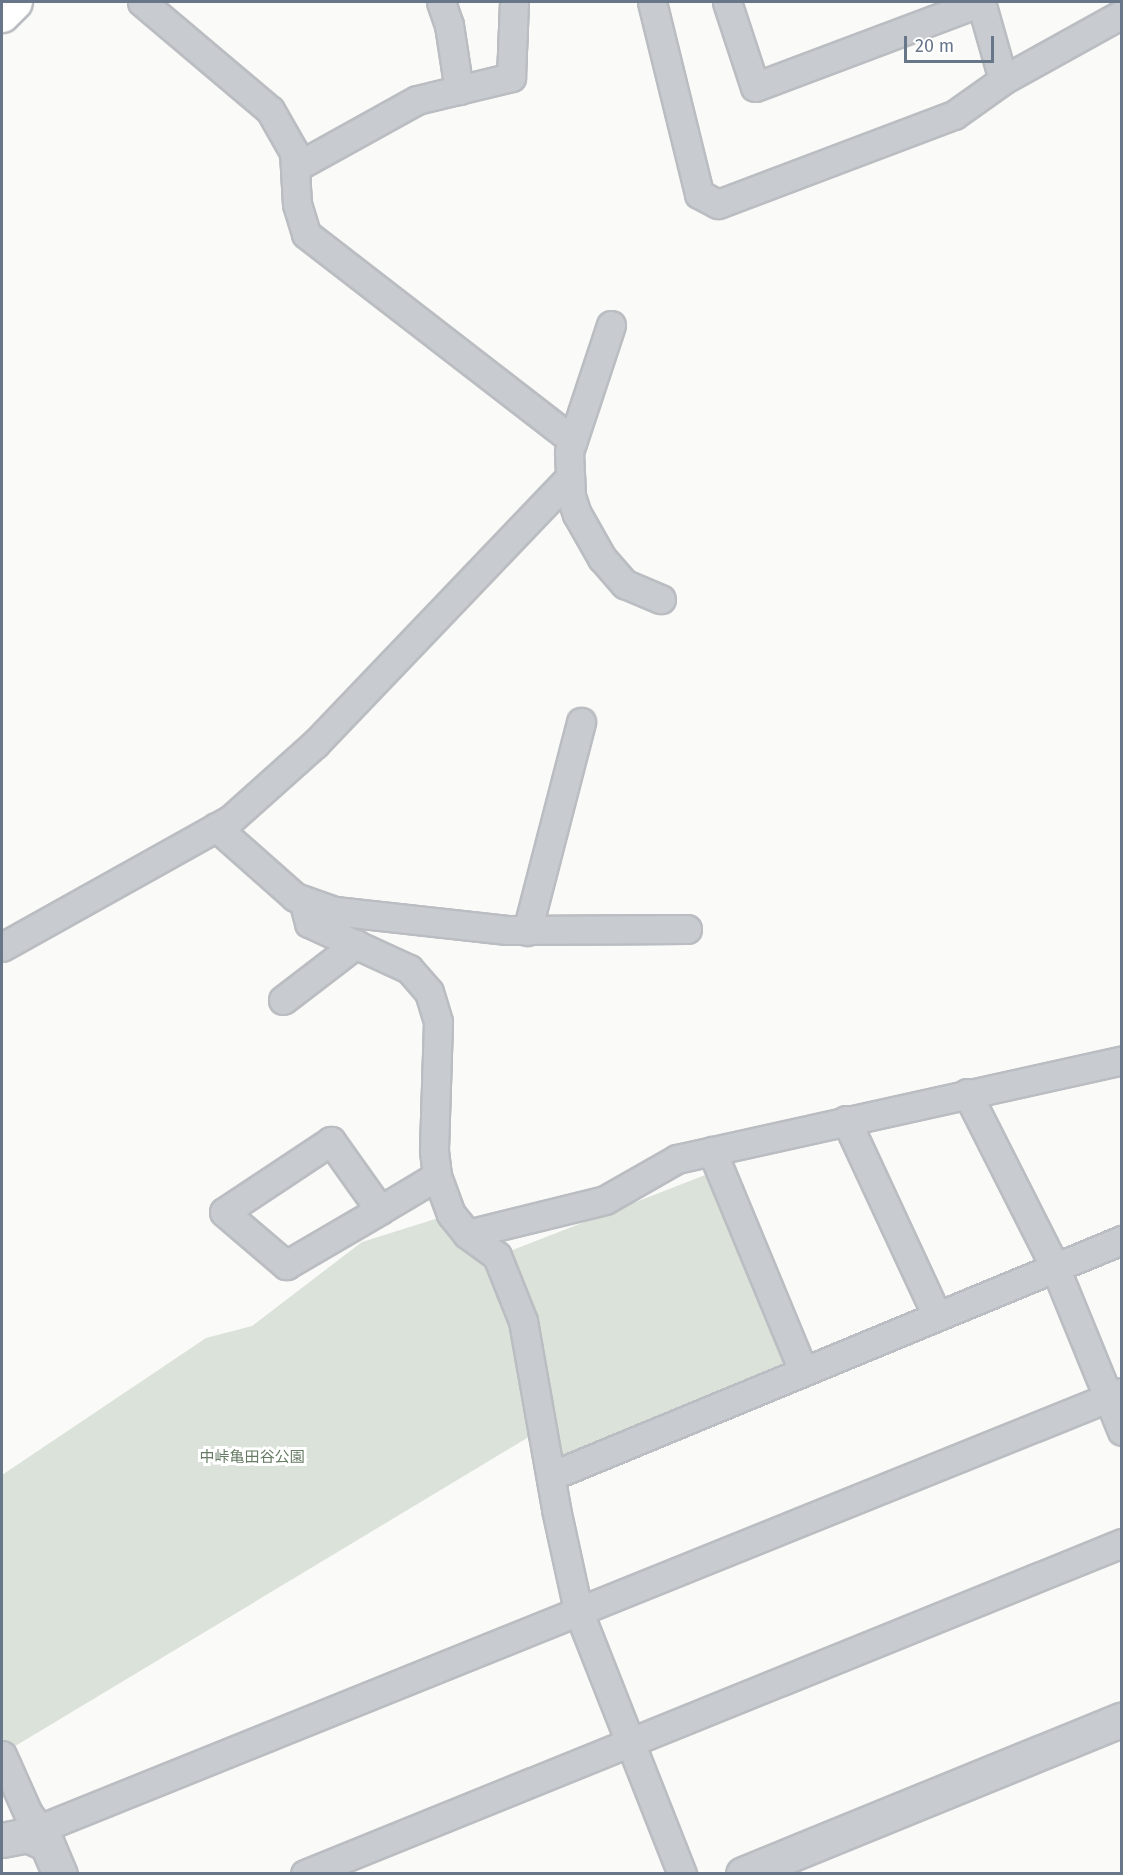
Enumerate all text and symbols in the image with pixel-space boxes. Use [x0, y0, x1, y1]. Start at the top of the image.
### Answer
scale bar [907, 24, 997, 62]
text: 20 m [915, 35, 954, 57]
park label: 中峠亀田谷公園 [200, 1449, 304, 1467]

